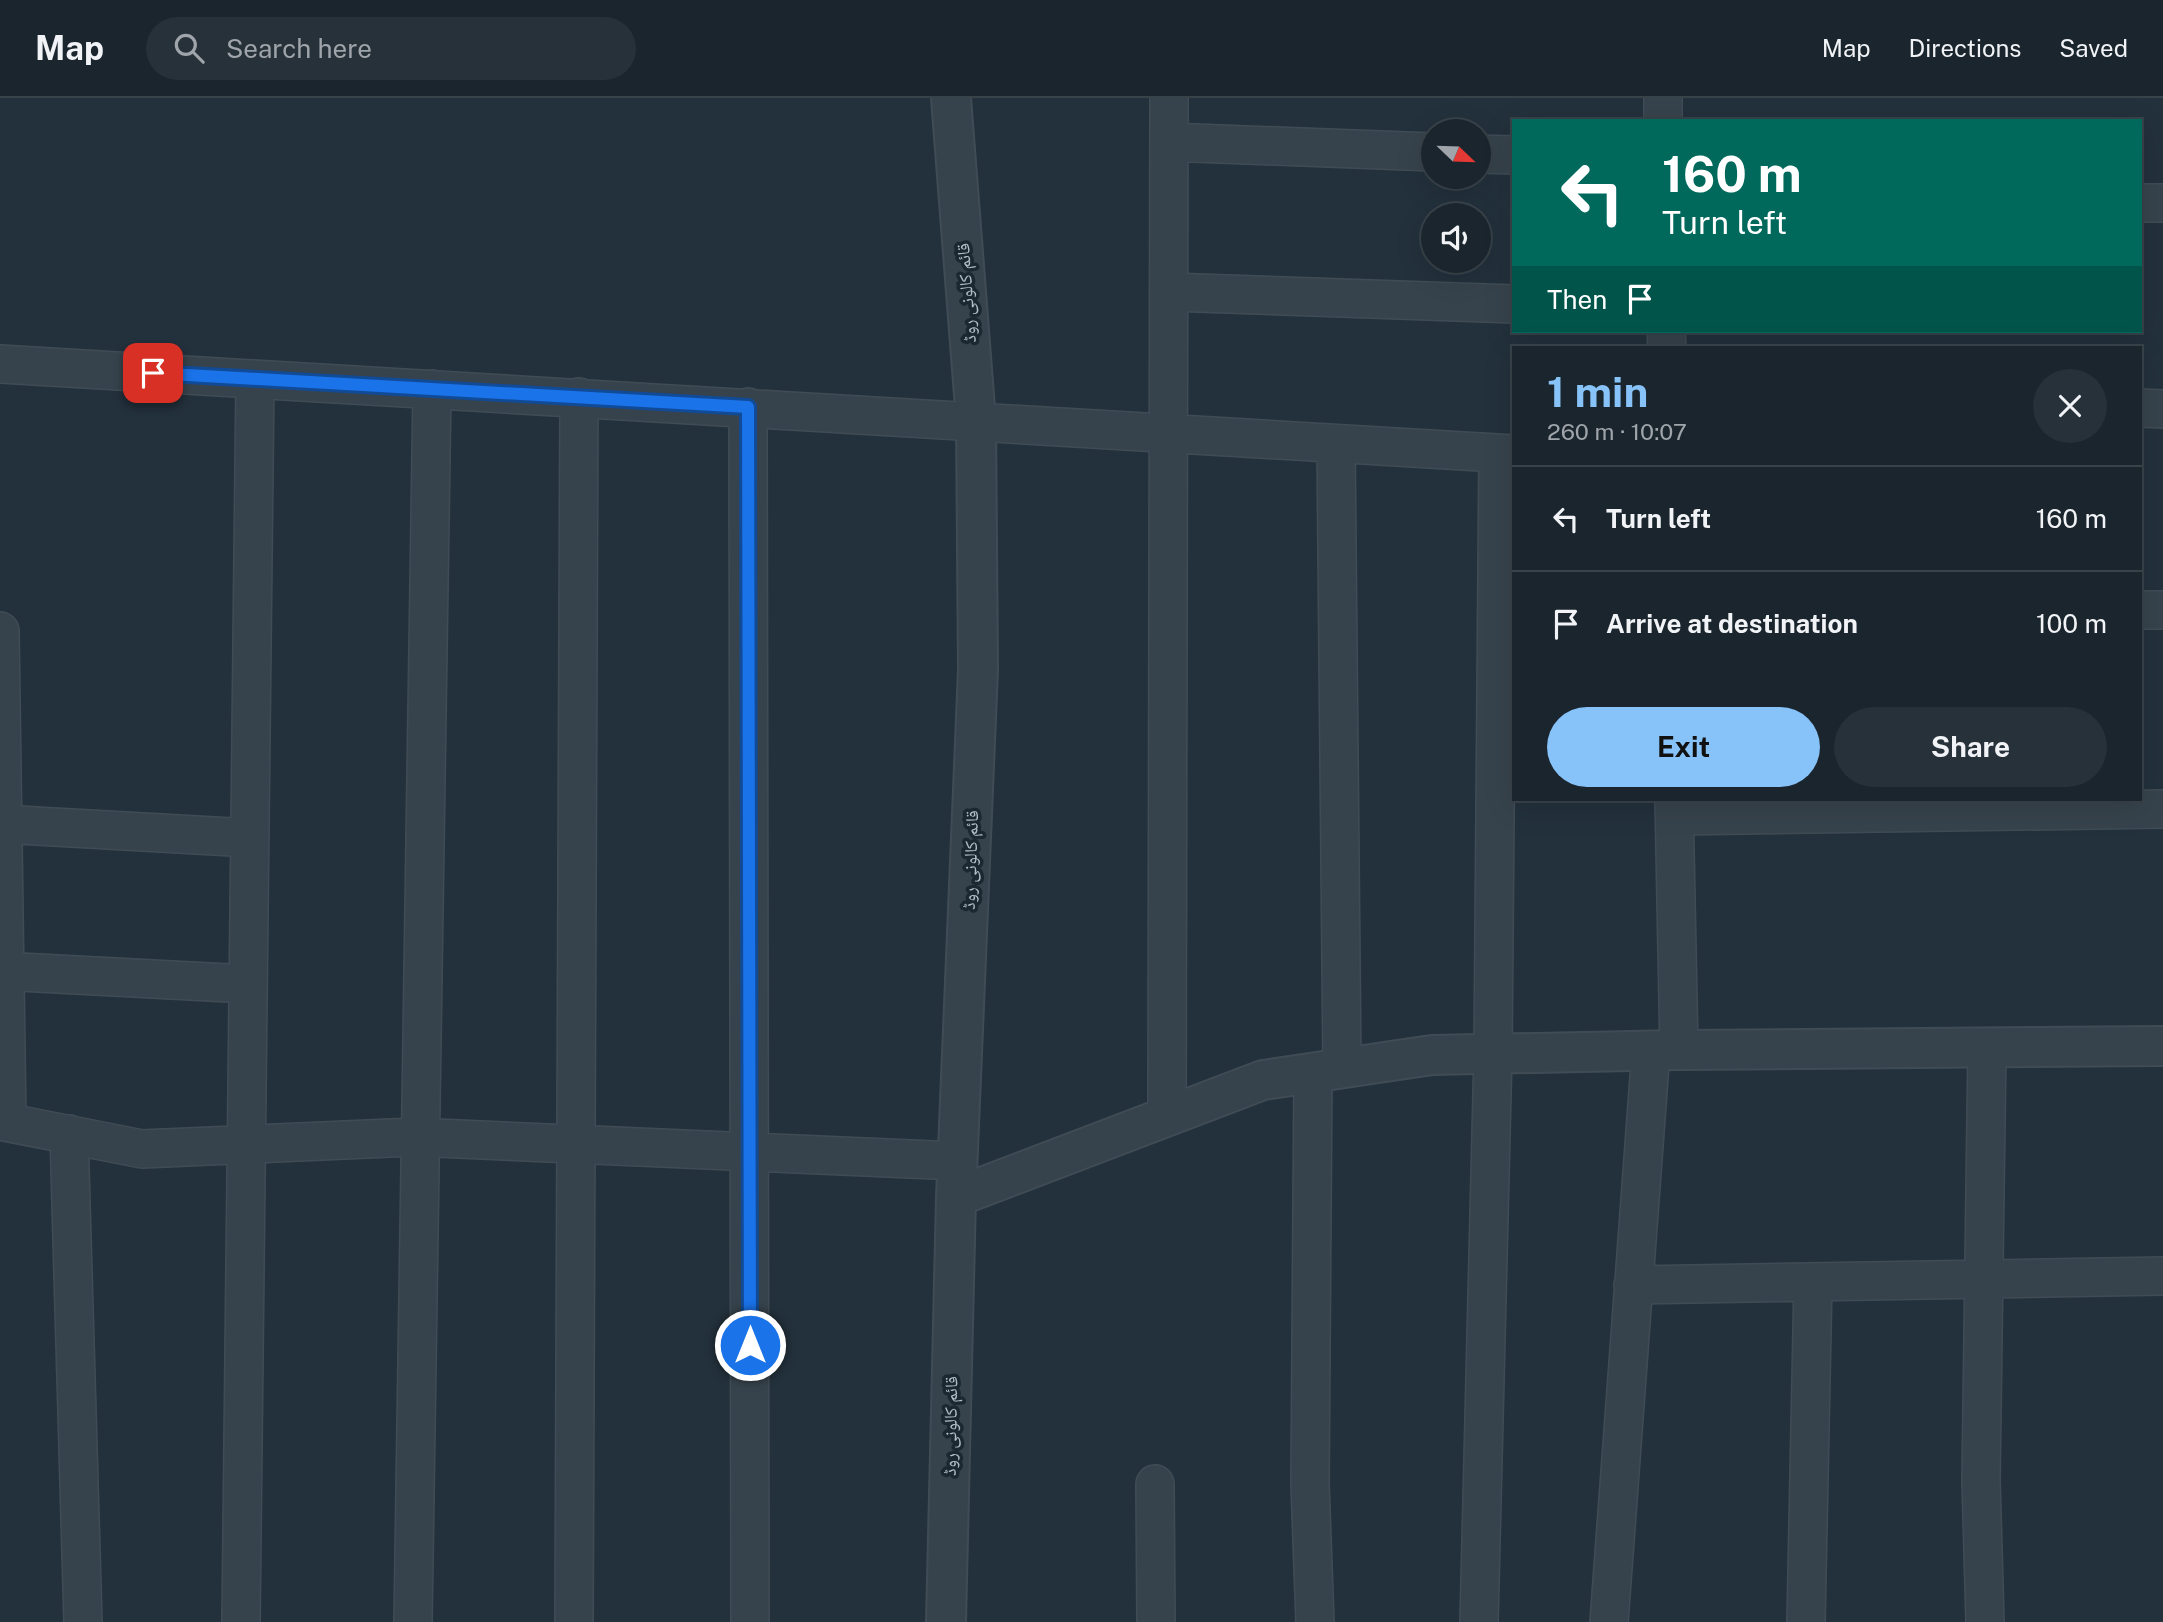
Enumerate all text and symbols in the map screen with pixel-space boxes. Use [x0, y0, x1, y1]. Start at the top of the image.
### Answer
search box [146, 17, 636, 80]
text: Map [35, 29, 104, 67]
icon: search [170, 29, 208, 67]
text: Search here [226, 33, 372, 64]
text: Map [1822, 34, 1871, 62]
text: Directions [1909, 34, 2021, 62]
text: Saved [2059, 34, 2128, 62]
north arrow [1421, 119, 1491, 189]
map controls [1421, 119, 1491, 273]
text: 160 m [1662, 145, 1802, 203]
icon: left [1547, 147, 1638, 238]
button: sound [1421, 203, 1491, 273]
text: Turn left [1662, 204, 1787, 241]
street label: قائم کالونی روڈ [952, 242, 982, 343]
icon: arrive [1621, 280, 1659, 318]
text: Then [1547, 284, 1607, 315]
pin [123, 343, 183, 403]
icon: arrive [134, 354, 172, 392]
text: 1 min [1547, 367, 1648, 416]
button: close [2033, 369, 2107, 443]
text: 260 m · 10:07 [1547, 418, 1687, 445]
icon: left [1547, 500, 1585, 538]
text: Turn left [1606, 503, 1711, 534]
text: 160 m [2036, 503, 2107, 534]
icon: arrive [1547, 605, 1585, 643]
text: Arrive at destination [1606, 608, 1858, 639]
text: 100 m [2036, 608, 2107, 639]
button: Exit [1547, 707, 1820, 787]
button: Share [1834, 707, 2107, 787]
street label: قائم کالونی روڈ [958, 810, 984, 910]
position arrow [713, 1308, 787, 1382]
street label: قائم کالونی روڈ [939, 1376, 963, 1476]

